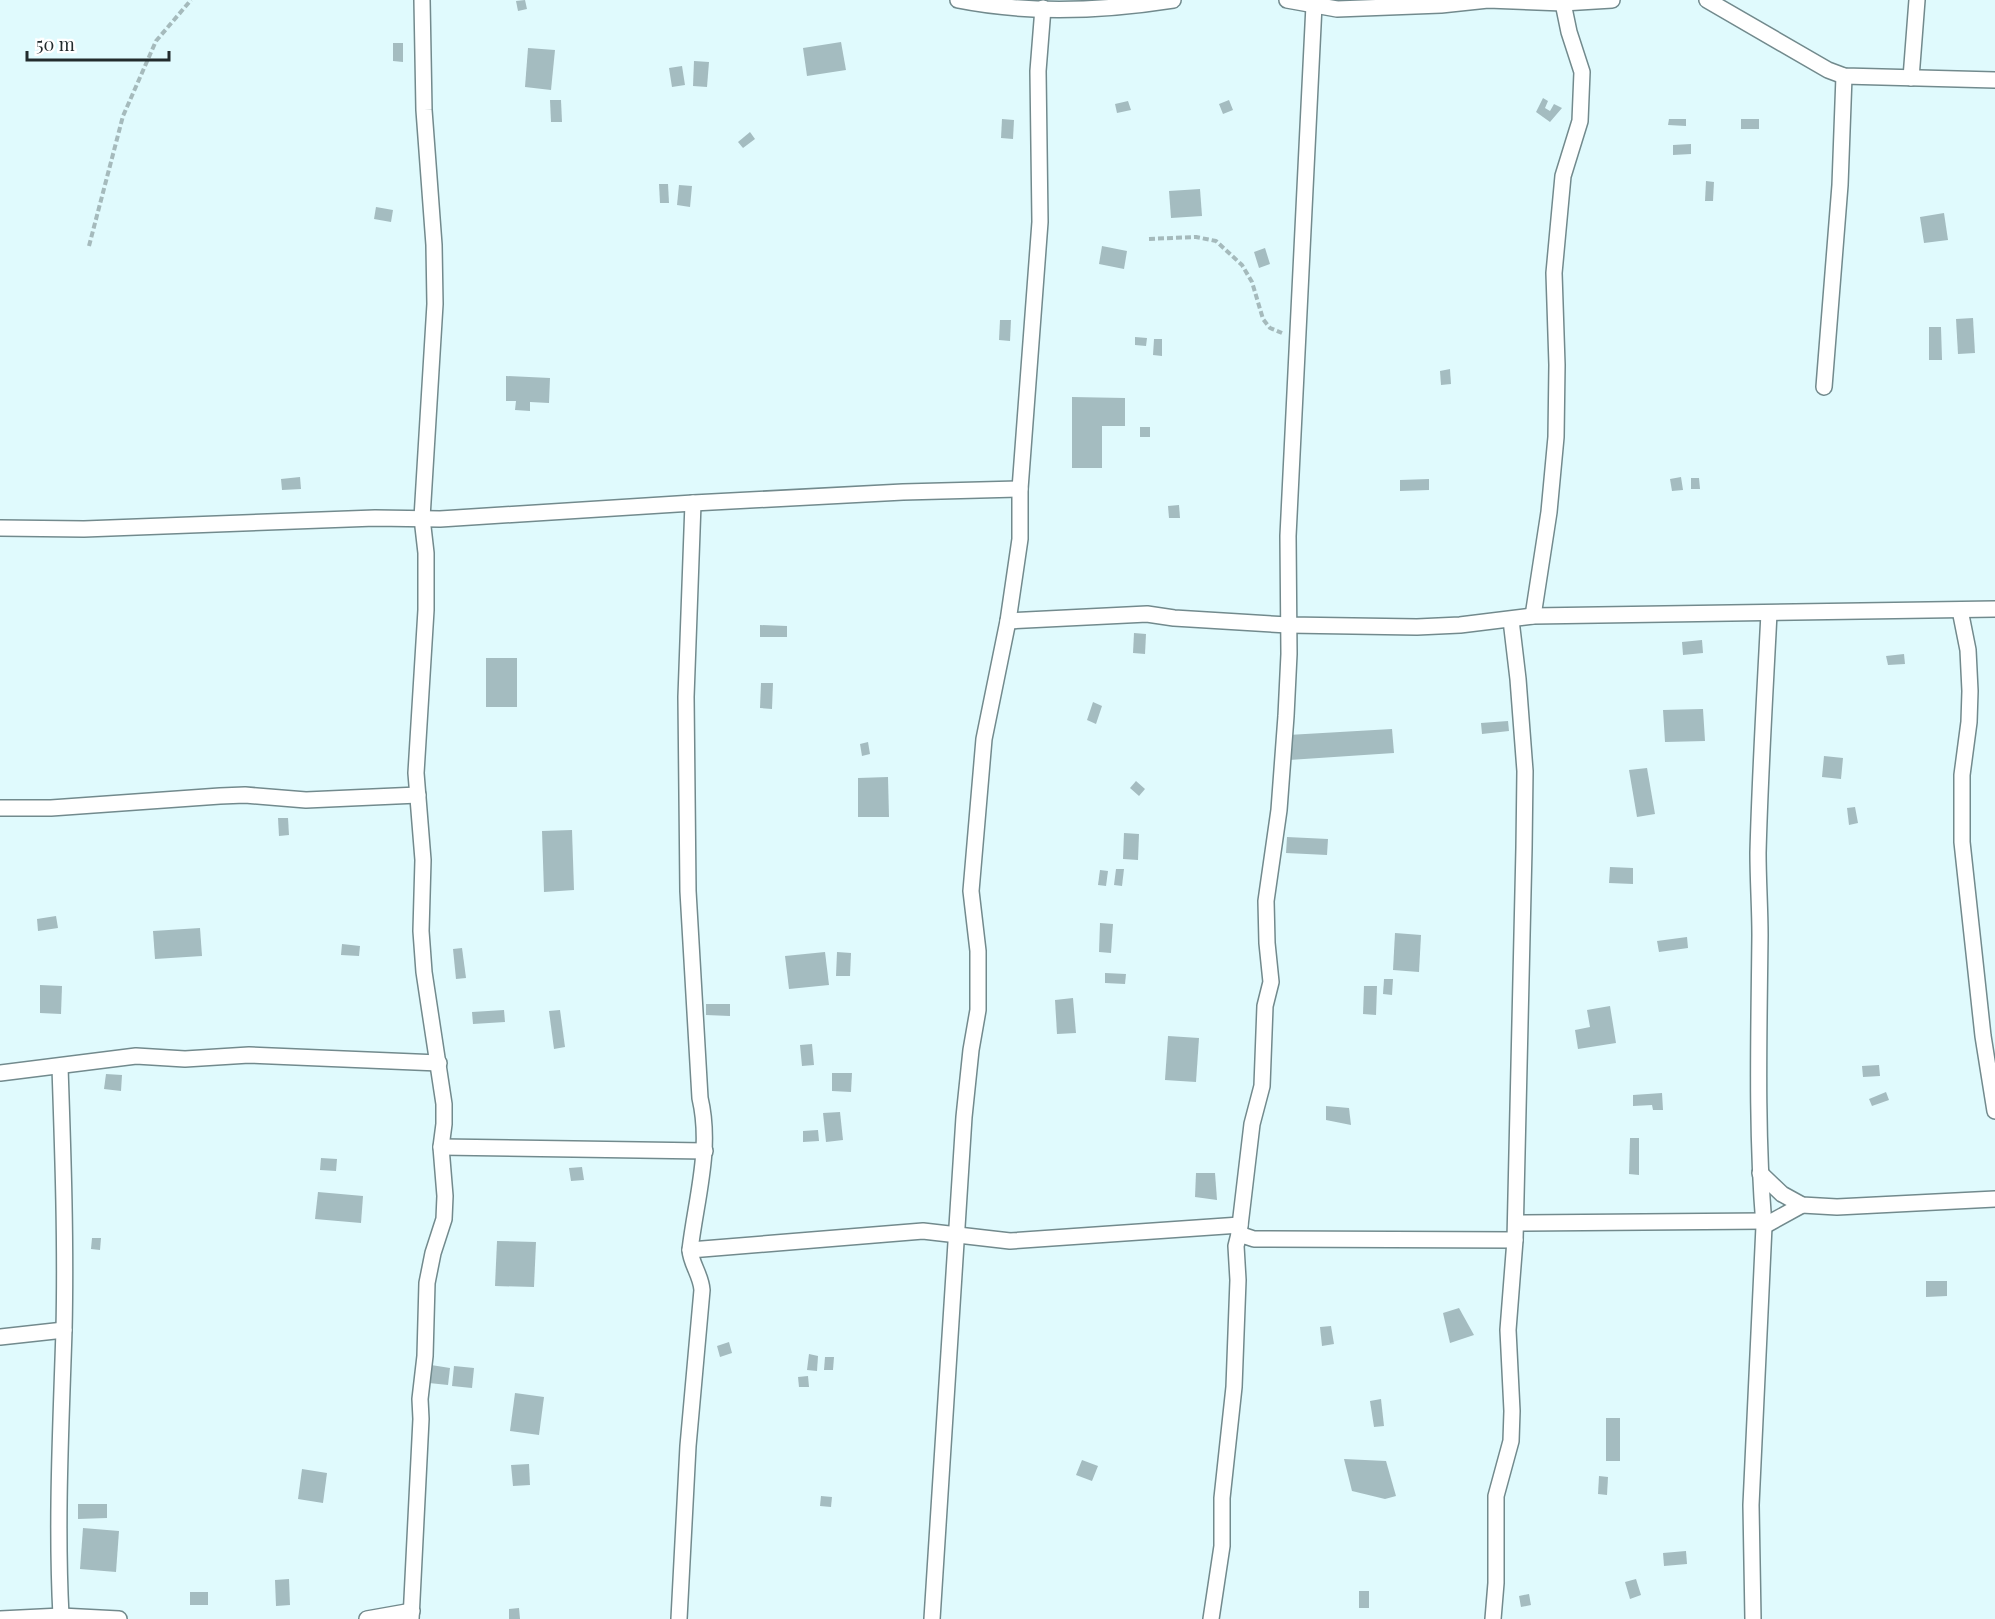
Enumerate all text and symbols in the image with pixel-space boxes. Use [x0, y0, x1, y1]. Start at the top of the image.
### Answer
scale bar [27, 24, 170, 62]
text: 50 m [36, 32, 75, 56]

